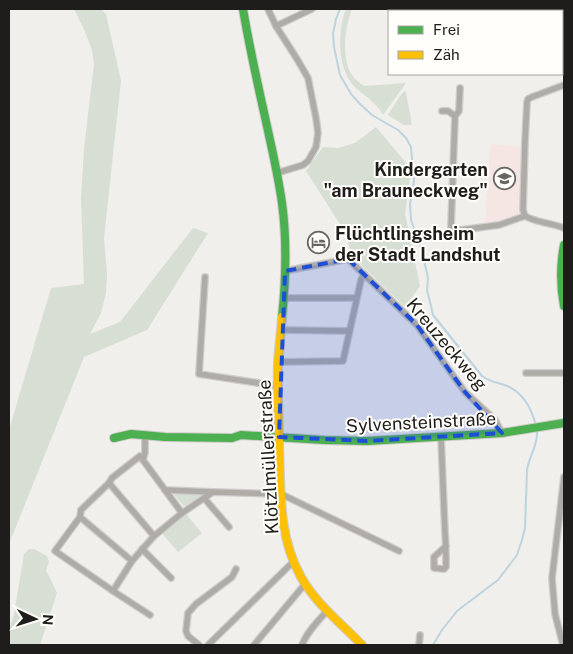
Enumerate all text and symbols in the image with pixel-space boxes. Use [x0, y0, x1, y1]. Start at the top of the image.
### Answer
legend [388, 10, 563, 75]
text: Frei [433, 21, 460, 38]
text: Zäh [433, 46, 460, 63]
place label: Kindergarten "am Brauneckweg" [323, 159, 488, 201]
school or university icon: Kindergarten "am Brauneckweg" [492, 167, 516, 191]
place label: Flüchtlingsheim der Stadt Landshut [335, 223, 501, 265]
hotel icon: Flüchtlingsheim der Stadt Landshut [307, 231, 331, 255]
street label: Kreuzeckweg [402, 294, 492, 394]
street label: Klötzlmüllerstraße [253, 379, 283, 535]
street label: Sylvensteinstraße [345, 408, 497, 436]
north arrow [10, 594, 60, 644]
text: N [40, 614, 56, 626]

